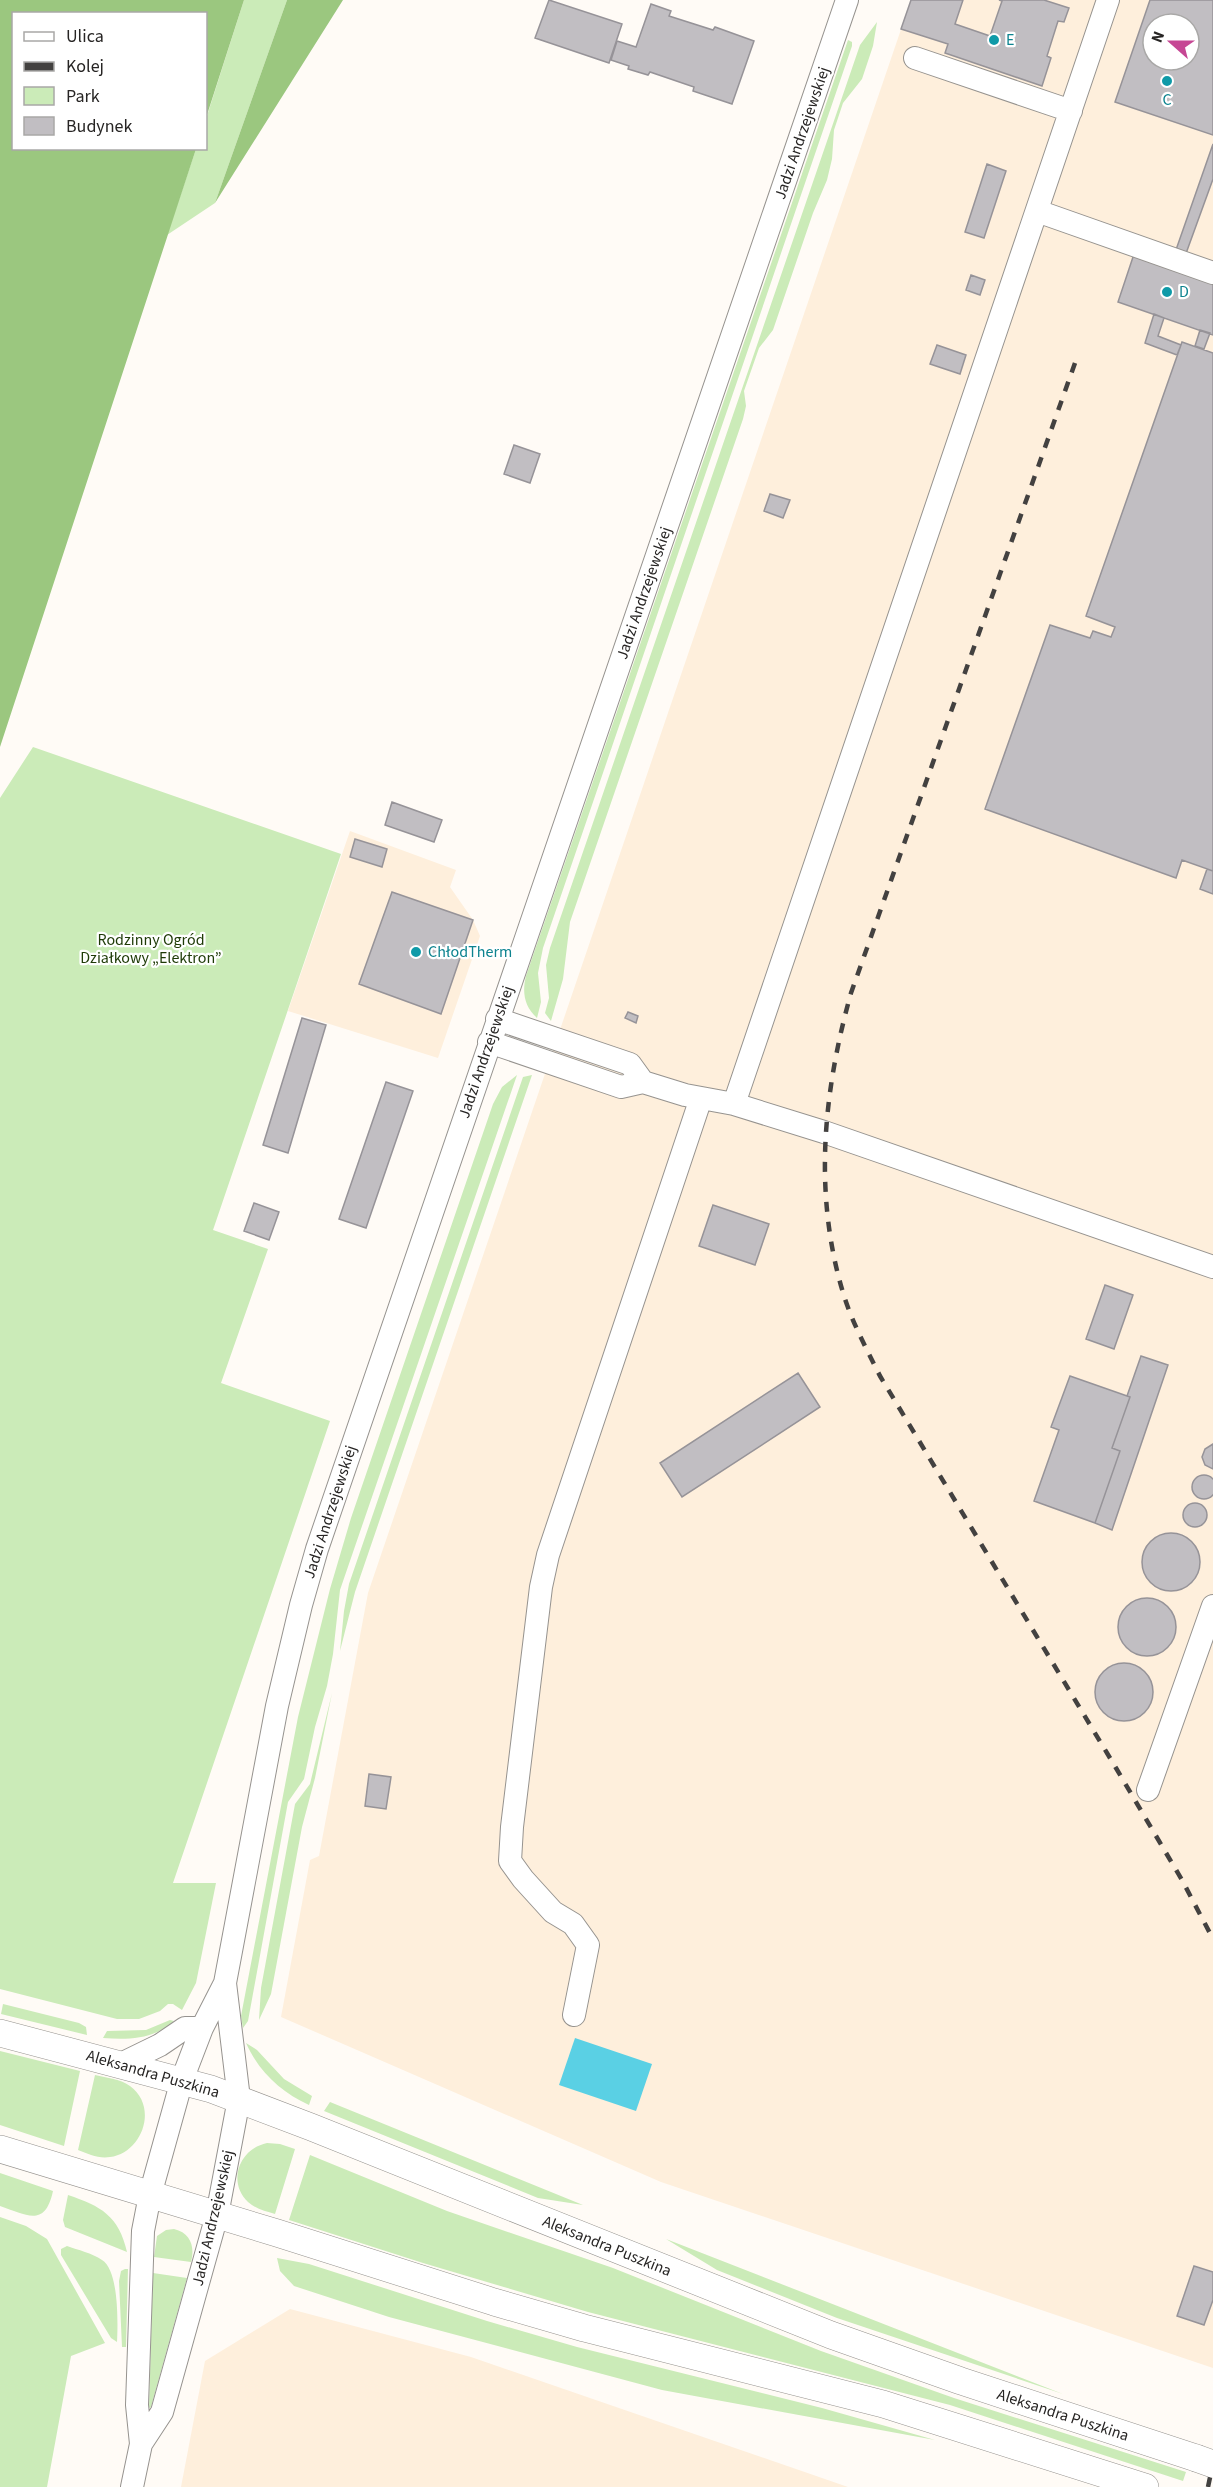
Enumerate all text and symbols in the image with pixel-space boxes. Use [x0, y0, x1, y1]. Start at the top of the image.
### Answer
legend [12, 12, 207, 150]
north arrow [1141, 12, 1201, 72]
text: Ulica [66, 24, 104, 49]
text: N [1146, 28, 1170, 46]
place label: E [1006, 29, 1014, 51]
marker: E [987, 33, 1001, 47]
text: Kolej [66, 54, 104, 79]
street label: Jadzi Andrzejewskiej [769, 64, 835, 202]
marker: C [1160, 74, 1174, 88]
text: Park [66, 84, 100, 109]
place label: C [1162, 89, 1172, 111]
text: Budynek [66, 114, 133, 139]
place label: D [1179, 281, 1189, 303]
marker: D [1160, 285, 1174, 299]
street label: Jadzi Andrzejewskiej [611, 524, 677, 662]
park label: Rodzinny Ogród Działkowy „Elektron” [80, 929, 222, 969]
place label: ChłodTherm [428, 941, 512, 963]
marker: ChłodTherm [409, 945, 423, 959]
street label: Jadzi Andrzejewskiej [453, 983, 519, 1121]
street label: Jadzi Andrzejewskiej [298, 1443, 362, 1581]
street label: Aleksandra Puszkina [84, 2044, 222, 2104]
street label: Jadzi Andrzejewskiej [187, 2148, 239, 2288]
street label: Aleksandra Puszkina [539, 2210, 675, 2282]
street label: Aleksandra Puszkina [994, 2383, 1132, 2447]

